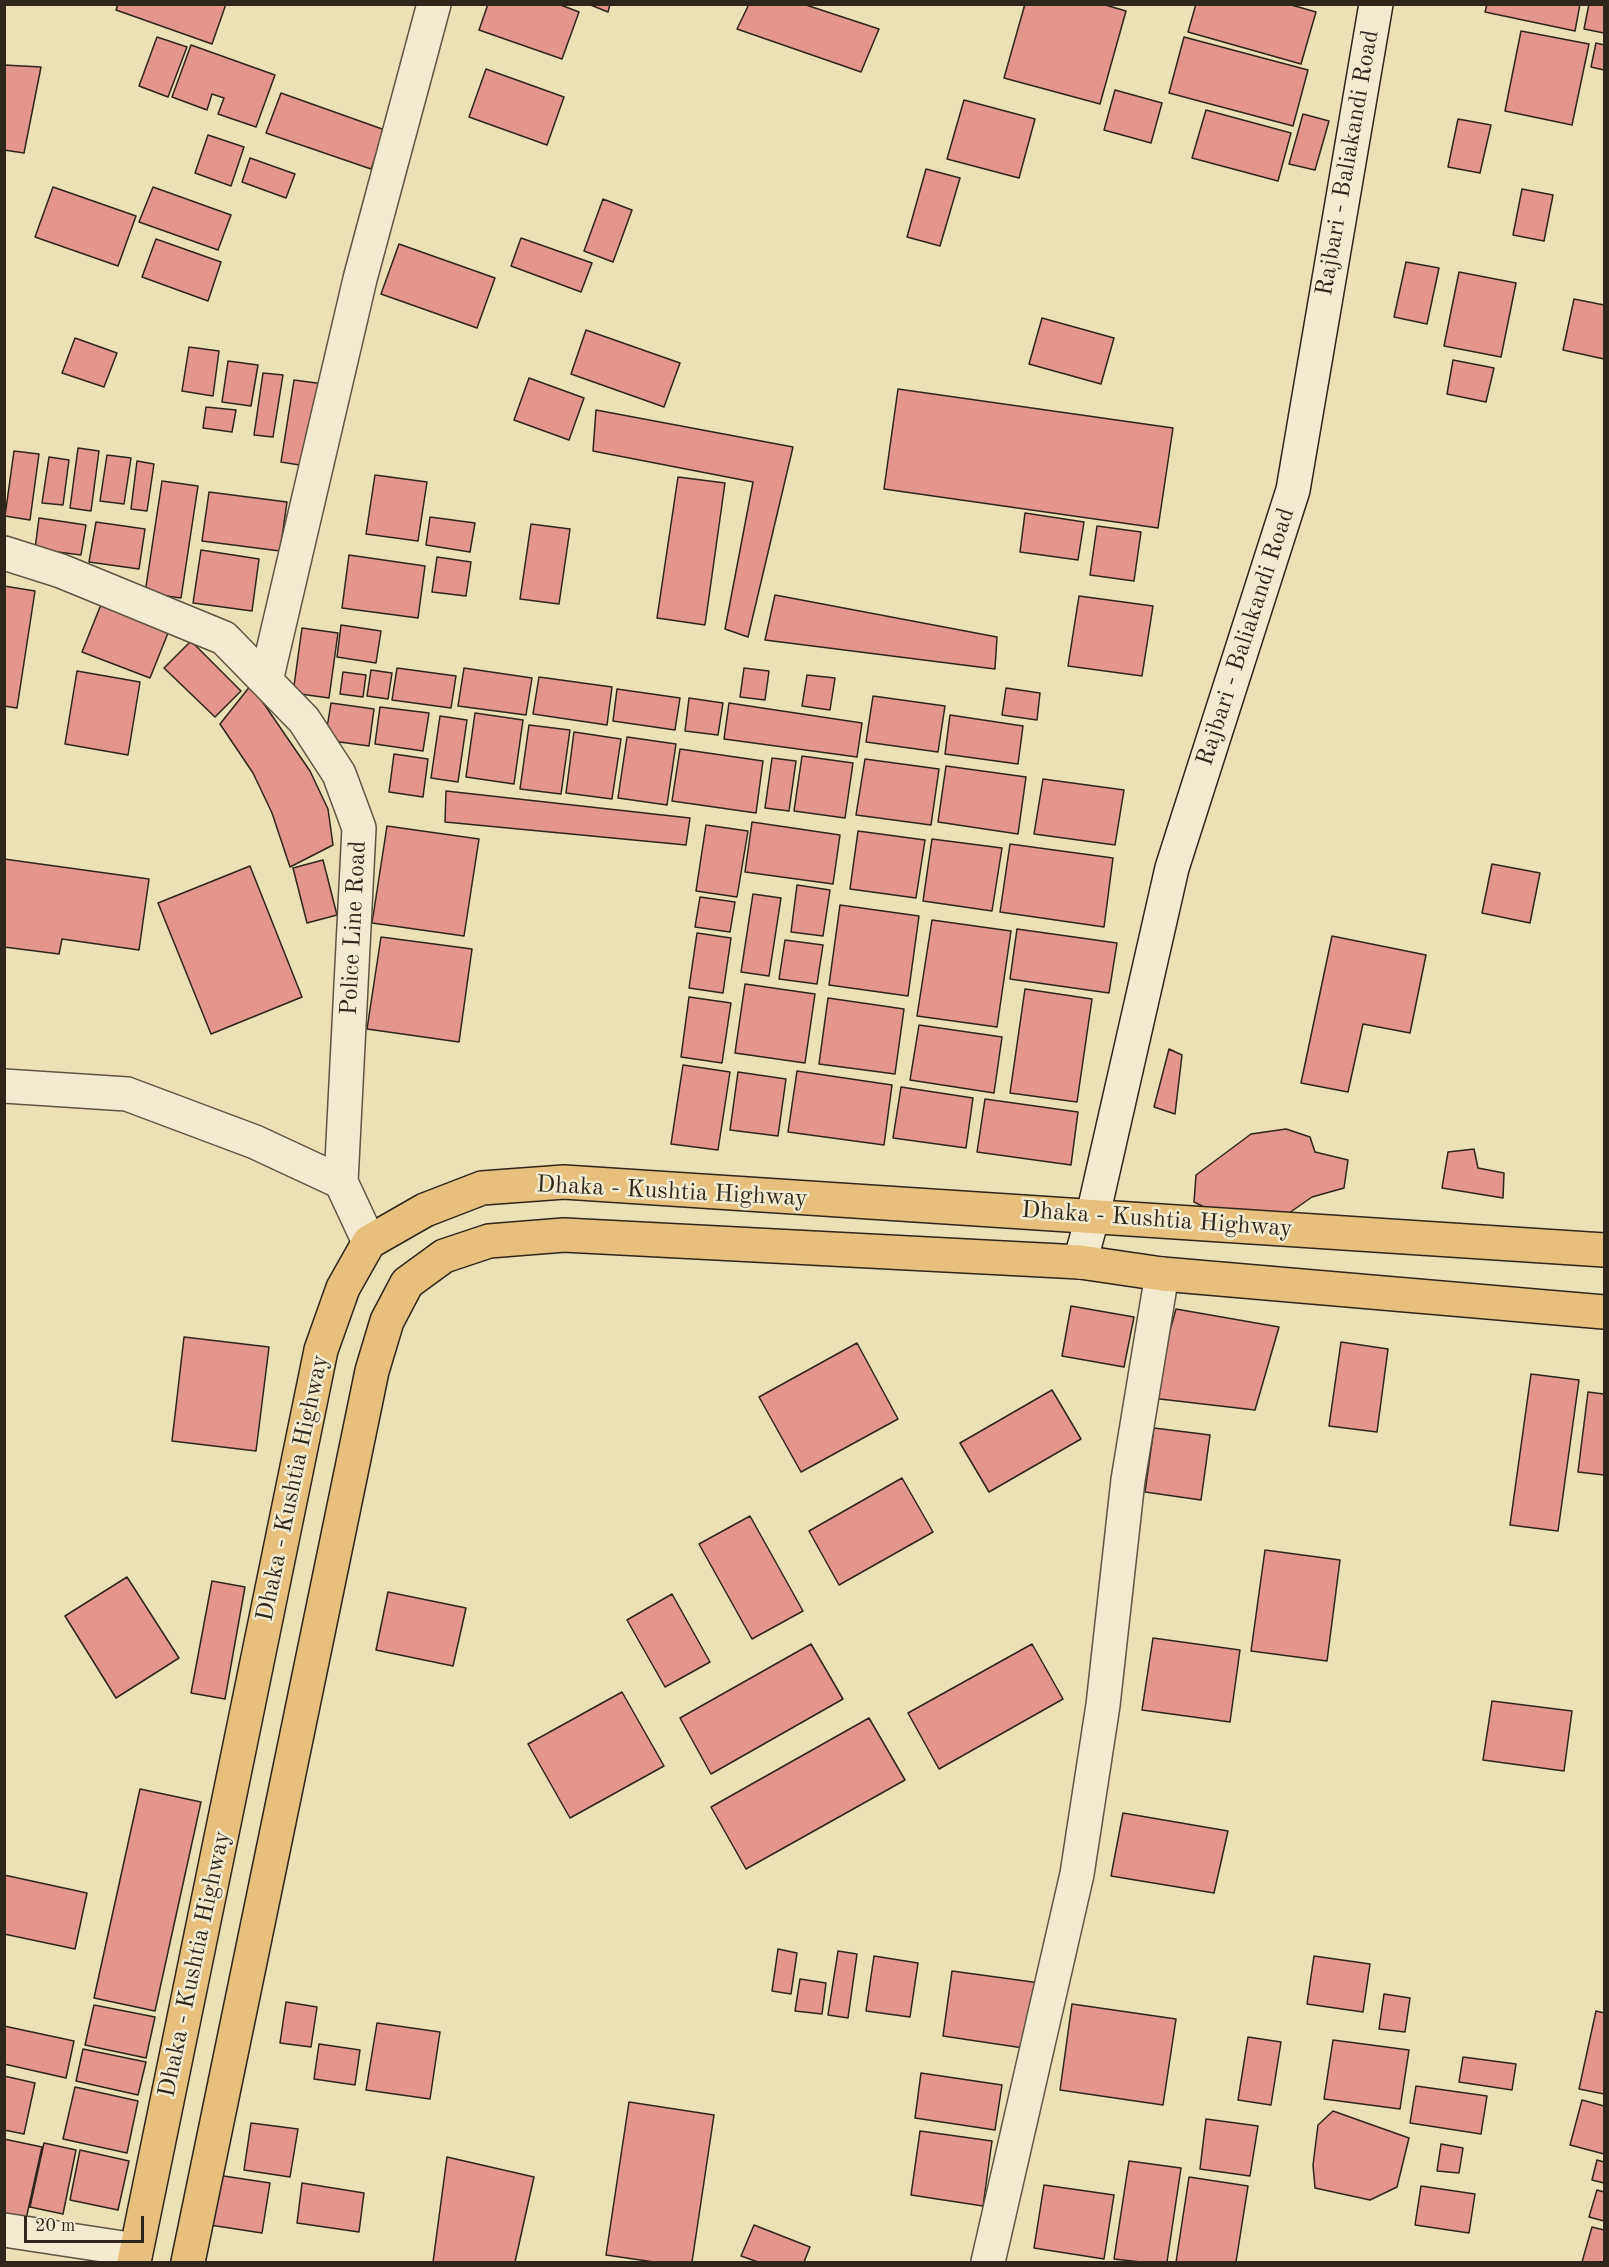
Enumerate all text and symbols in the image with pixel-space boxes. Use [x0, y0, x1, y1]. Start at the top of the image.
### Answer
street label: Rajbari - Baliakandi Road [1310, 28, 1386, 298]
street label: Rajbari - Baliakandi Road [1191, 505, 1301, 769]
street label: Police Line Road [335, 840, 373, 1016]
street label: Dhaka - Kushtia Highway [536, 1171, 808, 1213]
street label: Dhaka - Kushtia Highway [1021, 1196, 1293, 1244]
street label: Dhaka - Kushtia Highway [251, 1352, 335, 1624]
street label: Dhaka - Kushtia Highway [153, 1828, 237, 2100]
scale bar [27, 2204, 147, 2242]
text: 20 m [35, 2217, 75, 2235]

